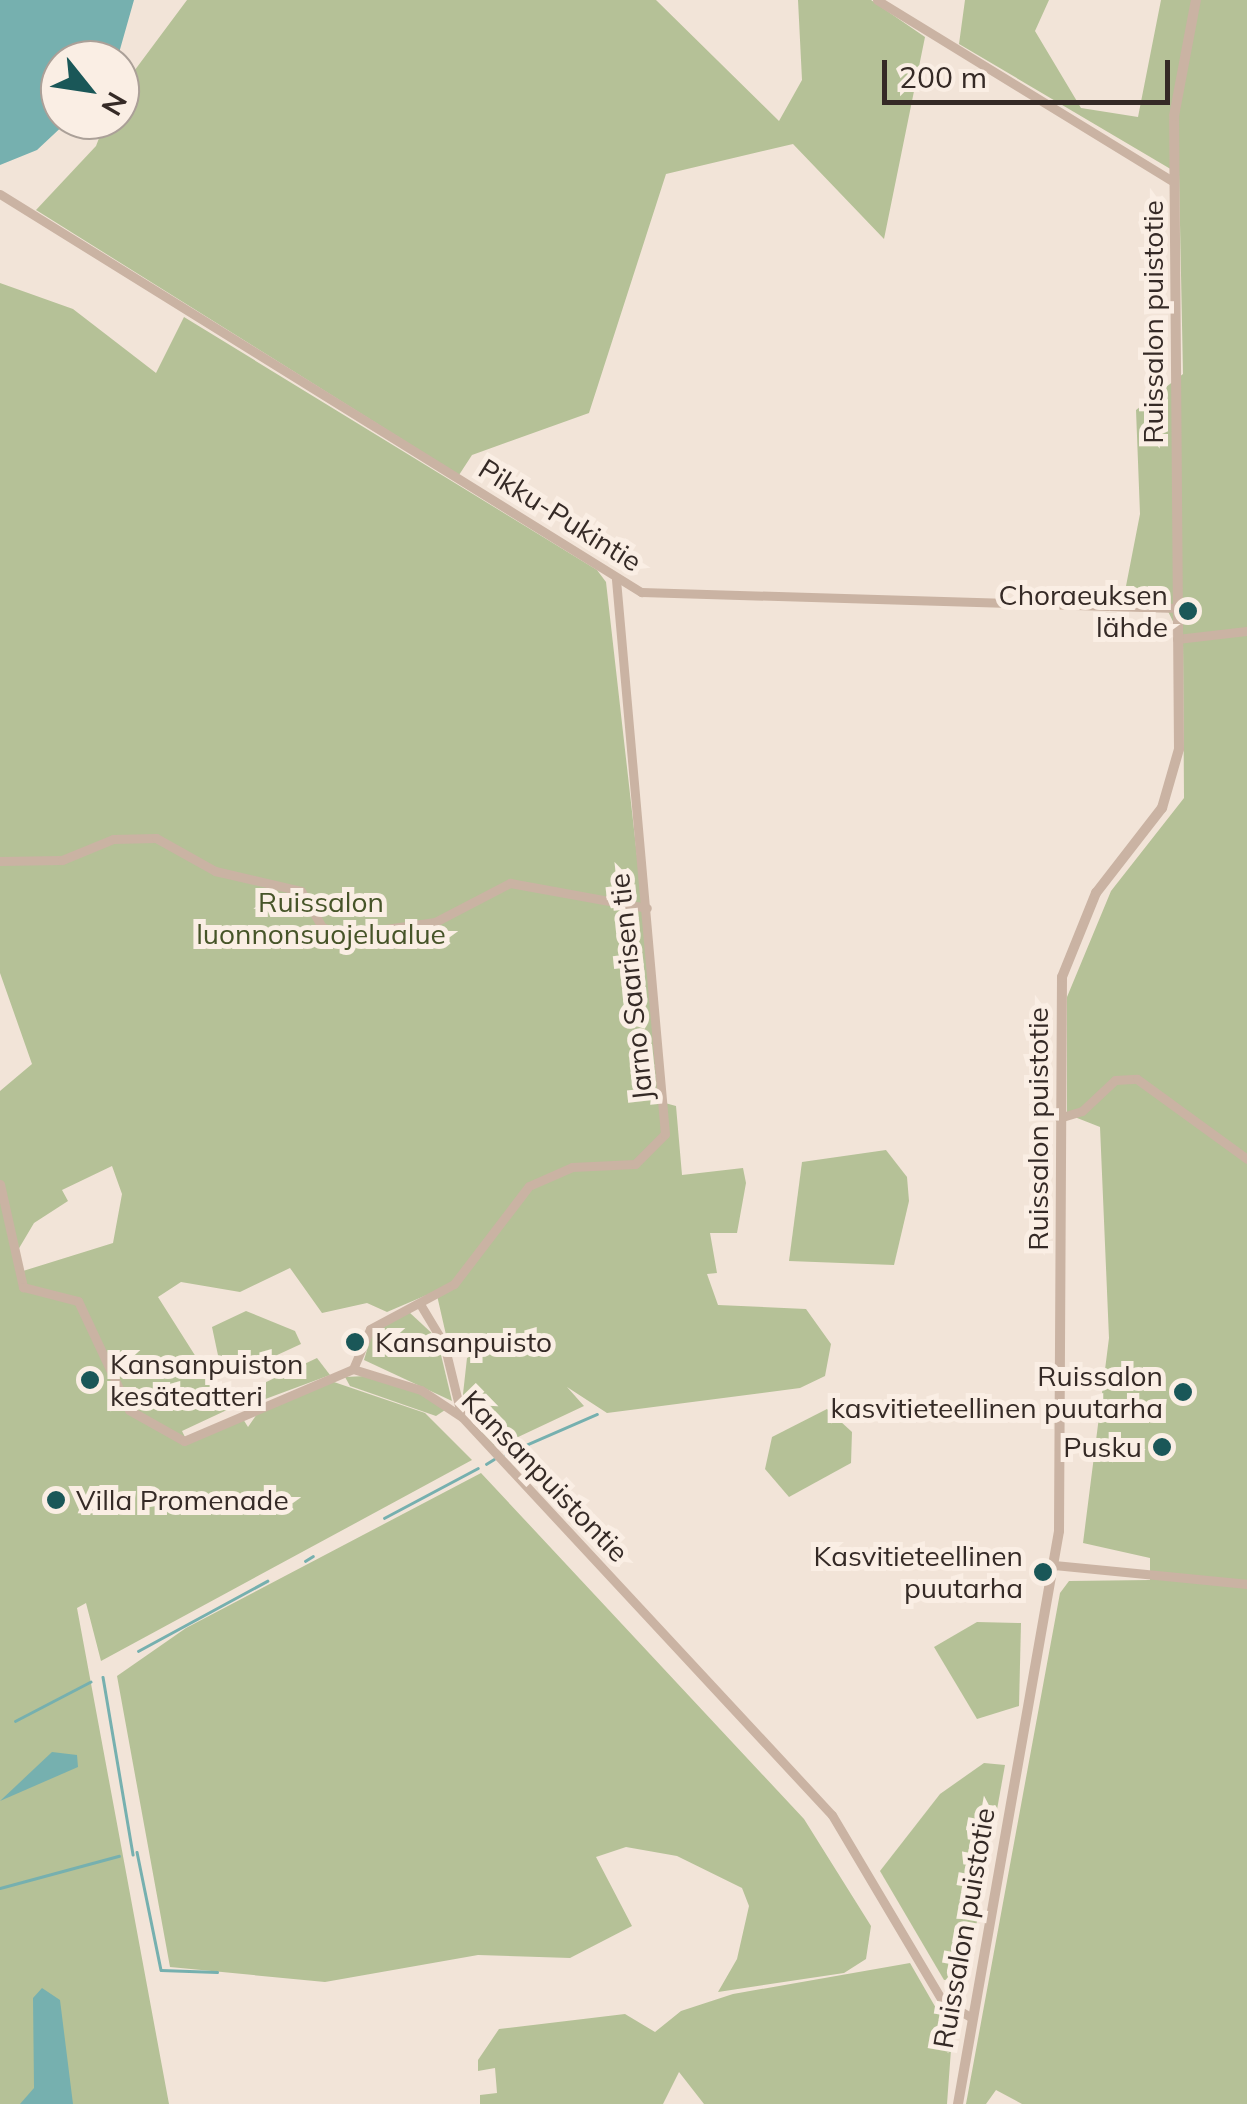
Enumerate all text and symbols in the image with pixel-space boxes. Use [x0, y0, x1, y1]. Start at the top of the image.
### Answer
north arrow [40, 40, 140, 140]
scale bar [887, 40, 1174, 102]
text: 200 m [899, 58, 987, 96]
text: N [94, 86, 135, 122]
street label: Ruissalon puistotie [1136, 200, 1170, 444]
street label: Pikku-Pukintie [473, 452, 647, 578]
place label: Choraeuksen lähde [999, 578, 1168, 644]
marker: Choraeuksen lähde [1177, 600, 1199, 622]
street label: Jarno Saarisen tie [602, 872, 660, 1102]
park label: Ruissalon luonnonsuojelualue [196, 885, 446, 951]
street label: Ruissalon puistotie [1021, 1007, 1055, 1251]
place label: Kansanpuisto [375, 1325, 552, 1359]
marker: Kansanpuisto [344, 1331, 366, 1353]
place label: Kansanpuiston kesäteatteri [110, 1347, 303, 1413]
place label: Ruissalon kasvitieteellinen puutarha [831, 1359, 1163, 1425]
marker: Kansanpuiston kesäteatteri [79, 1369, 101, 1391]
marker: Ruissalon kasvitieteellinen puutarha [1172, 1381, 1194, 1403]
street label: Kansanpuistontie [455, 1383, 635, 1569]
place label: Pusku [1063, 1430, 1142, 1464]
marker: Pusku [1151, 1436, 1173, 1458]
place label: Villa Promenade [76, 1483, 289, 1517]
marker: Villa Promenade [45, 1489, 67, 1511]
place label: Kasvitieteellinen puutarha [813, 1539, 1023, 1605]
marker: Kasvitieteellinen puutarha [1032, 1561, 1054, 1583]
street label: Ruissalon puistotie [926, 1805, 1002, 2051]

